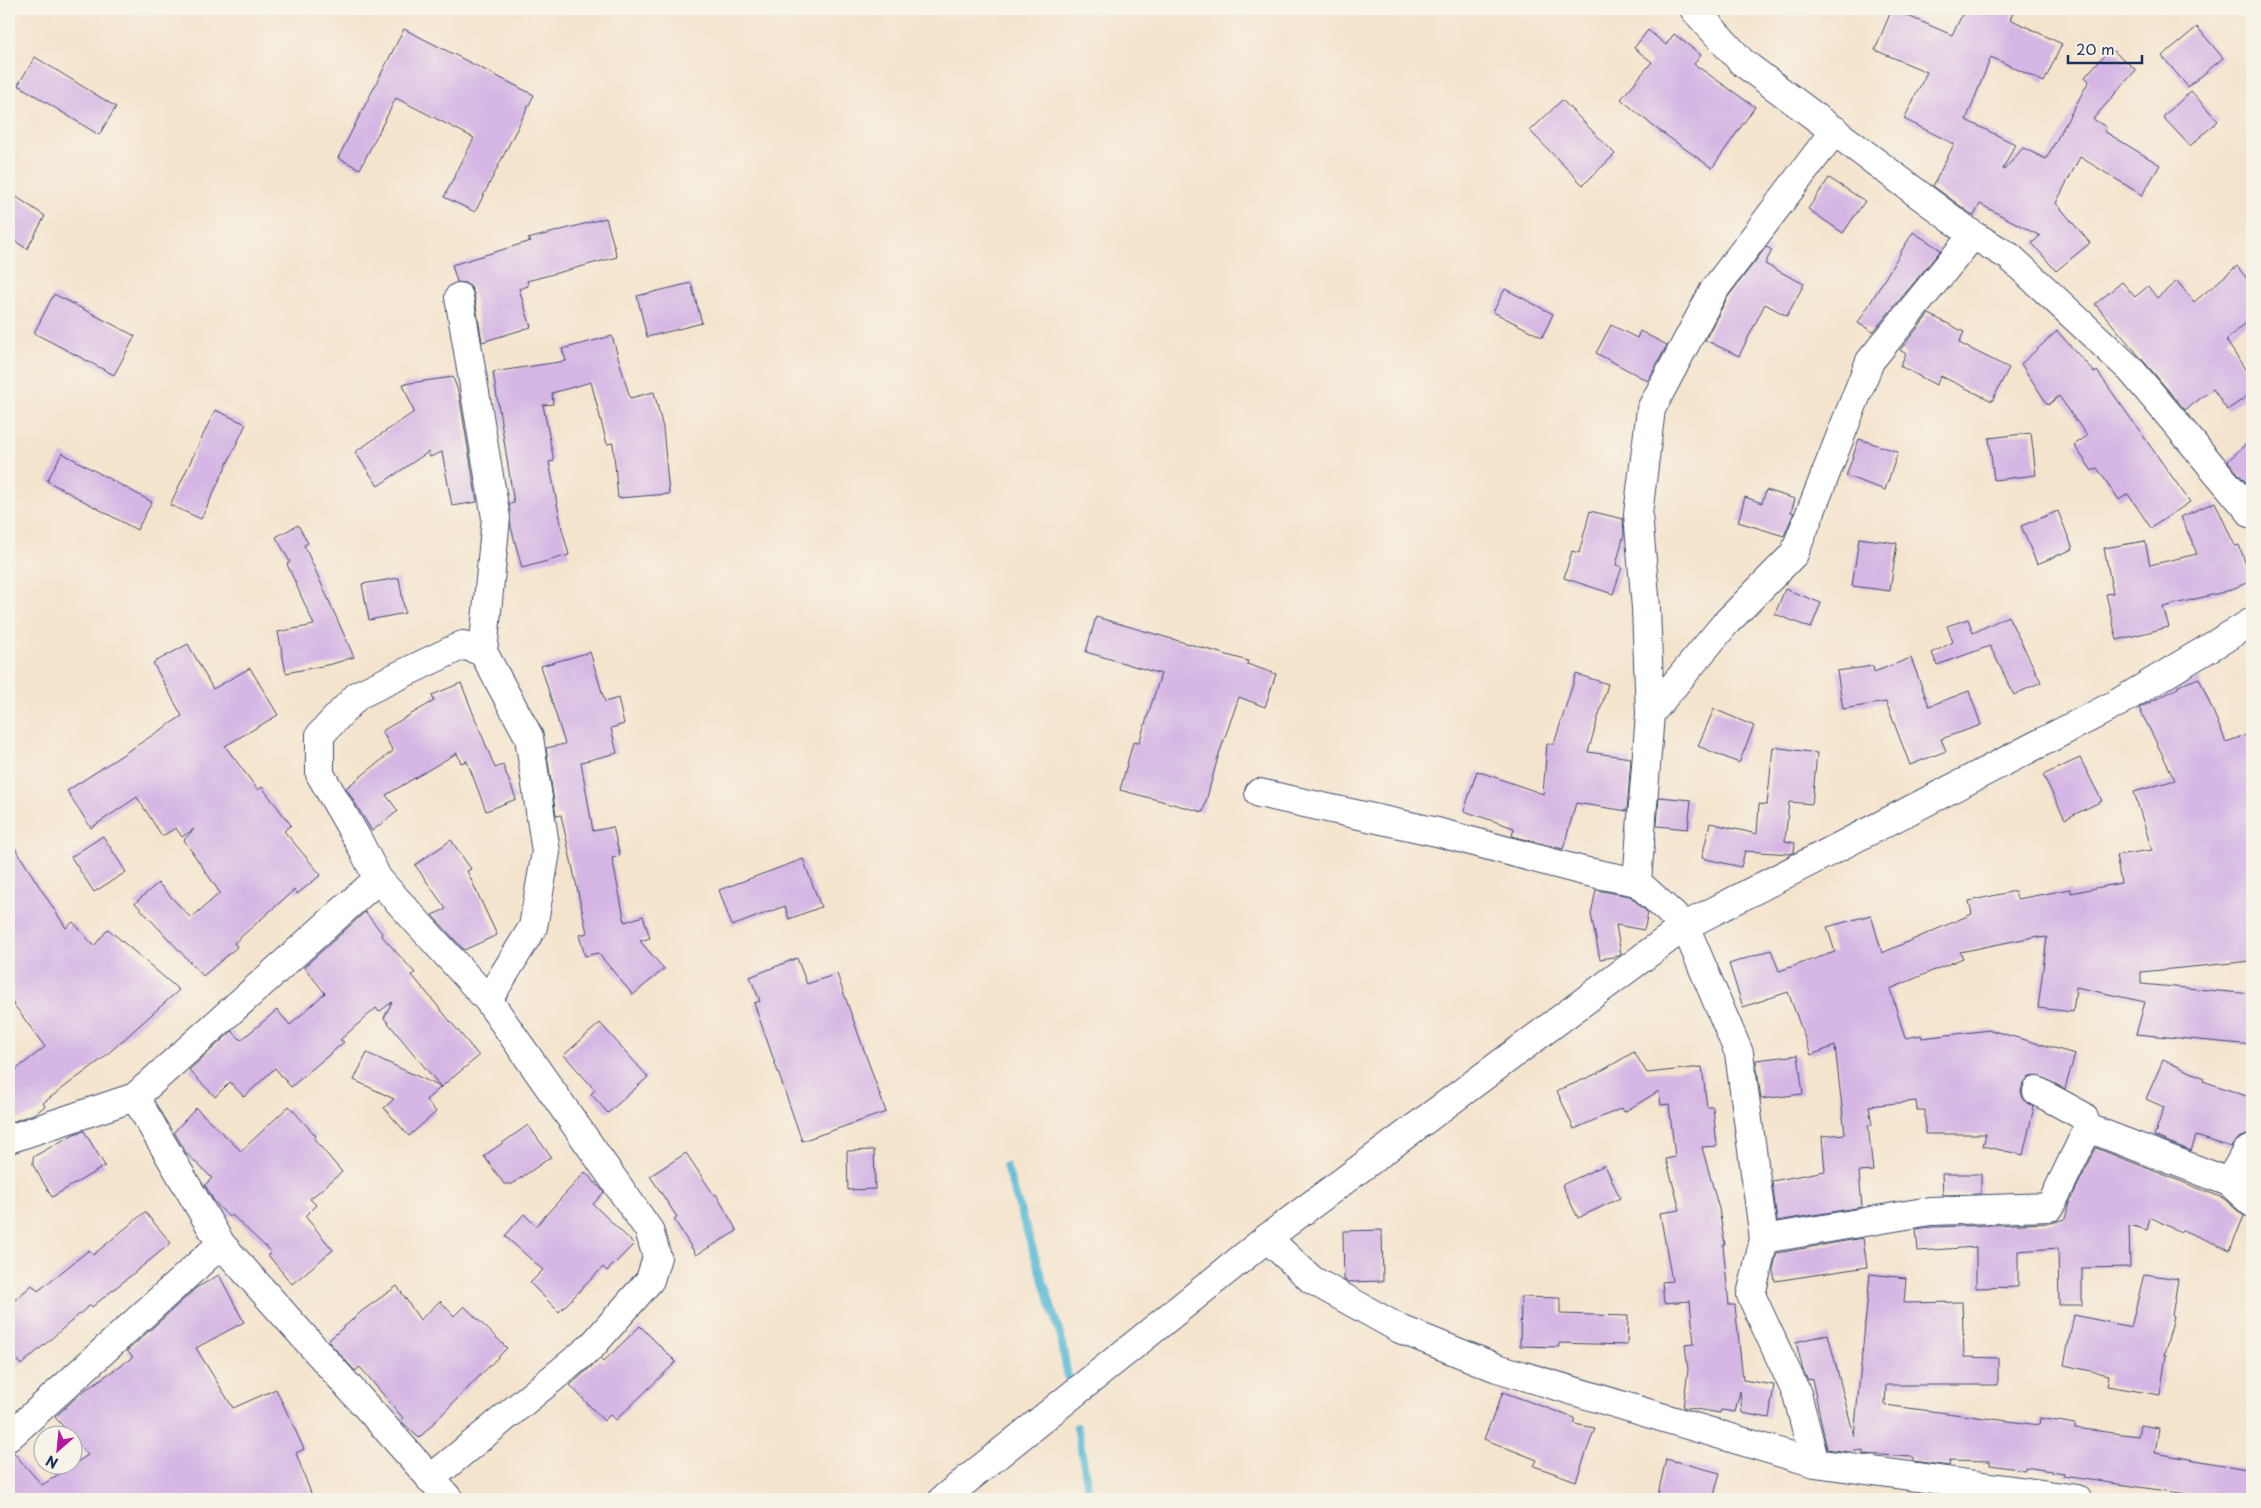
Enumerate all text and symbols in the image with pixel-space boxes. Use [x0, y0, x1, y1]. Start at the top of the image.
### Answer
scale bar [2068, 32, 2142, 64]
text: 20 m [2076, 37, 2115, 60]
north arrow [32, 1426, 82, 1476]
text: N [42, 1450, 62, 1474]

